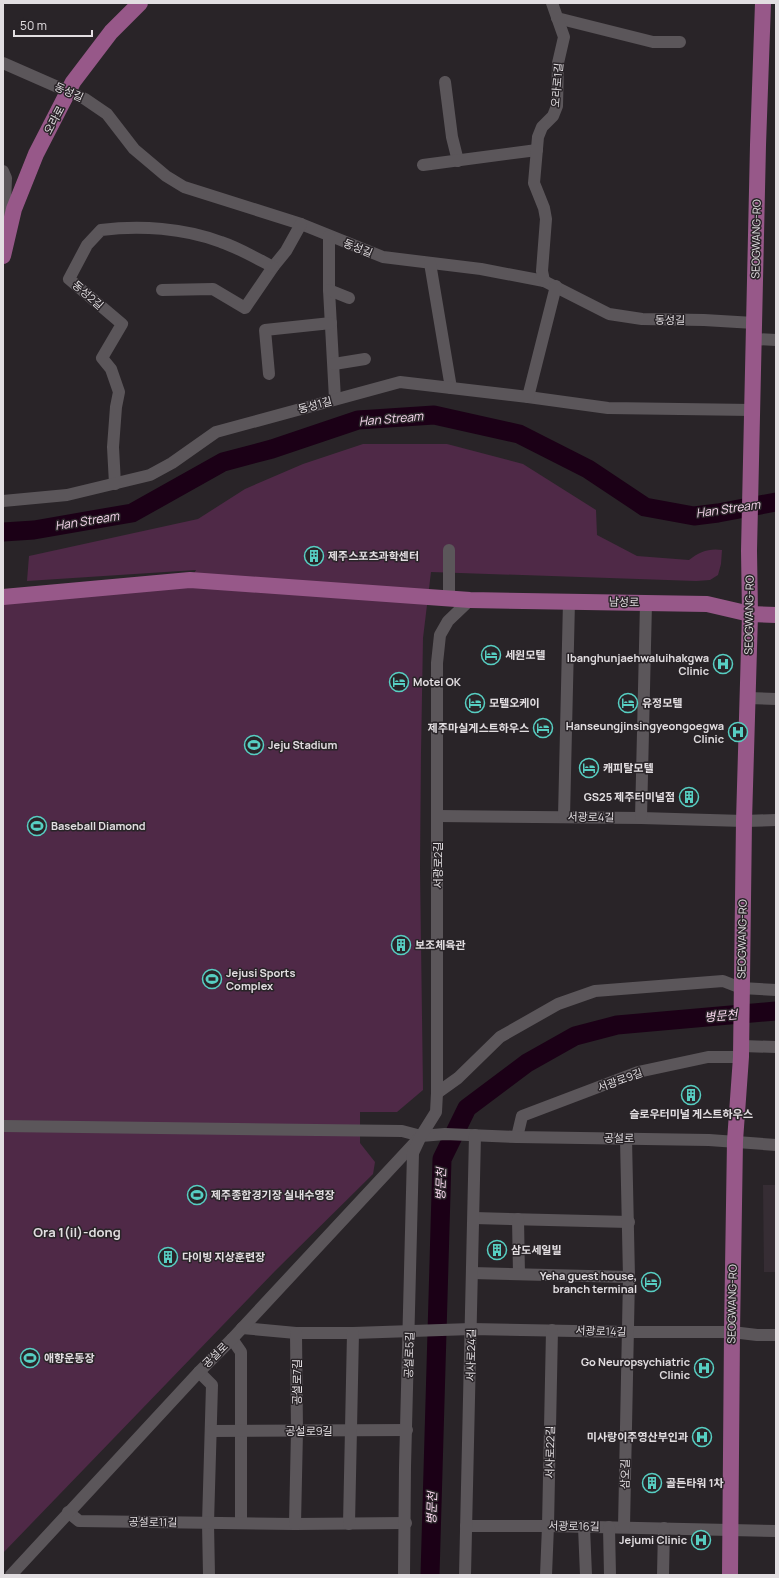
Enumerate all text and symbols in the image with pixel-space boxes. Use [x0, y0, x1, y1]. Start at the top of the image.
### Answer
scale bar [14, 12, 92, 38]
text: 50 m [20, 17, 47, 34]
street label: 오라로1길 [547, 62, 566, 108]
street label: 동성길 [52, 79, 86, 105]
street label: 오라로 [40, 103, 67, 137]
street label: SEOGWANG-RO [747, 199, 764, 279]
street label: 동성길 [341, 235, 375, 260]
street label: 동성2길 [70, 277, 107, 312]
street label: 동성길 [655, 312, 685, 327]
street label: 동성1길 [296, 393, 334, 416]
water label: Han Stream [358, 407, 425, 430]
water label: Han Stream [695, 495, 762, 521]
water label: Han Stream [54, 507, 121, 534]
building icon: 제주스포츠과학센터 [303, 545, 325, 567]
place label: 제주스포츠과학센터 [328, 548, 419, 563]
street label: SEOGWANG-RO [740, 575, 757, 655]
street label: 남성로 [609, 594, 639, 609]
hotel icon: 세원모텔 [480, 644, 502, 666]
place label: 세원모텔 [505, 647, 545, 662]
place label: Ibanghunjaehwaluihakgwa Clinic [567, 650, 709, 678]
hospital icon: Ibanghunjaehwaluihakgwa Clinic [712, 653, 734, 675]
hotel icon: Motel OK [388, 671, 410, 693]
place label: Motel OK [413, 674, 462, 689]
hotel icon: 모텔오케이 [464, 692, 486, 714]
hotel icon: 유정모텔 [617, 692, 639, 714]
place label: 모텔오케이 [489, 695, 540, 710]
place label: 유정모텔 [642, 695, 682, 710]
hotel icon: 제주마실게스트하우스 [532, 717, 554, 739]
place label: Hanseungjinsingyeongoegwa Clinic [566, 718, 724, 746]
place label: 제주마실게스트하우스 [428, 720, 529, 735]
hospital icon: Hanseungjinsingyeongoegwa Clinic [727, 721, 749, 743]
sports icon: Jeju Stadium [243, 734, 265, 756]
place label: Jeju Stadium [268, 737, 337, 752]
hotel icon: 캐피탈모텔 [578, 757, 600, 779]
place label: 캐피탈모텔 [603, 760, 654, 775]
building icon: GS25 제주터미널점 [678, 786, 700, 808]
place label: GS25 제주터미널점 [584, 789, 675, 804]
street label: 서광로4길 [567, 809, 615, 824]
sports icon: Baseball Diamond [26, 815, 48, 837]
place label: Baseball Diamond [51, 818, 146, 833]
street label: 서광로2길 [430, 842, 445, 888]
street label: SEOGWANG-RO [733, 899, 750, 979]
building icon: 보조체육관 [390, 934, 412, 956]
place label: 보조체육관 [415, 937, 466, 952]
place label: Jejusi Sports Complex [226, 965, 295, 993]
sports icon: Jejusi Sports Complex [201, 968, 223, 990]
water label: 병문천 [704, 1005, 740, 1025]
street label: 서광로9길 [595, 1064, 645, 1095]
building icon: 슬로우터미널 게스트하우스 [680, 1084, 702, 1106]
place label: 슬로우터미널 게스트하우스 [629, 1106, 753, 1121]
street label: 공설로 [604, 1130, 634, 1145]
water label: 병문천 [431, 1165, 450, 1201]
sports icon: 제주종합경기장 실내수영장 [186, 1184, 208, 1206]
place label: 제주종합경기장 실내수영장 [211, 1187, 335, 1202]
district label: Ora 1(il)-dong [33, 1223, 121, 1241]
building icon: 삼도세일빌 [486, 1239, 508, 1261]
place label: 삼도세일빌 [511, 1242, 562, 1257]
building icon: 다이빙 지상훈련장 [157, 1246, 179, 1268]
place label: 다이빙 지상훈련장 [182, 1249, 265, 1264]
street label: SEOGWANG-RO [723, 1264, 740, 1344]
place label: Yeha guest house, branch terminal [540, 1268, 637, 1296]
hotel icon: Yeha guest house, branch terminal [640, 1271, 662, 1293]
street label: 서광로14길 [575, 1322, 627, 1339]
street label: 서사로24길 [463, 1328, 478, 1382]
street label: 공설로5길 [400, 1331, 417, 1379]
street label: 공설로 [199, 1339, 231, 1371]
sports icon: 애향운동장 [19, 1347, 41, 1369]
place label: 애향운동장 [44, 1350, 95, 1365]
place label: Go Neuropsychiatric Clinic [581, 1354, 690, 1382]
hospital icon: Go Neuropsychiatric Clinic [693, 1357, 715, 1379]
street label: 공설로7길 [289, 1359, 304, 1405]
street label: 공설로9길 [285, 1423, 333, 1438]
street label: 서사로22길 [542, 1425, 557, 1479]
hospital icon: 미사랑이주영산부인과 [691, 1426, 713, 1448]
place label: 미사랑이주영산부인과 [587, 1429, 688, 1444]
street label: 삼오길 [617, 1459, 632, 1489]
building icon: 골든타워 1차 [641, 1472, 663, 1494]
place label: 골든타워 1차 [666, 1475, 724, 1490]
water label: 병문천 [422, 1489, 441, 1525]
street label: 공설로11길 [128, 1514, 178, 1529]
street label: 서광로16길 [548, 1518, 600, 1533]
hospital icon: Jejumi Clinic [690, 1529, 712, 1551]
place label: Jejumi Clinic [619, 1532, 687, 1547]

